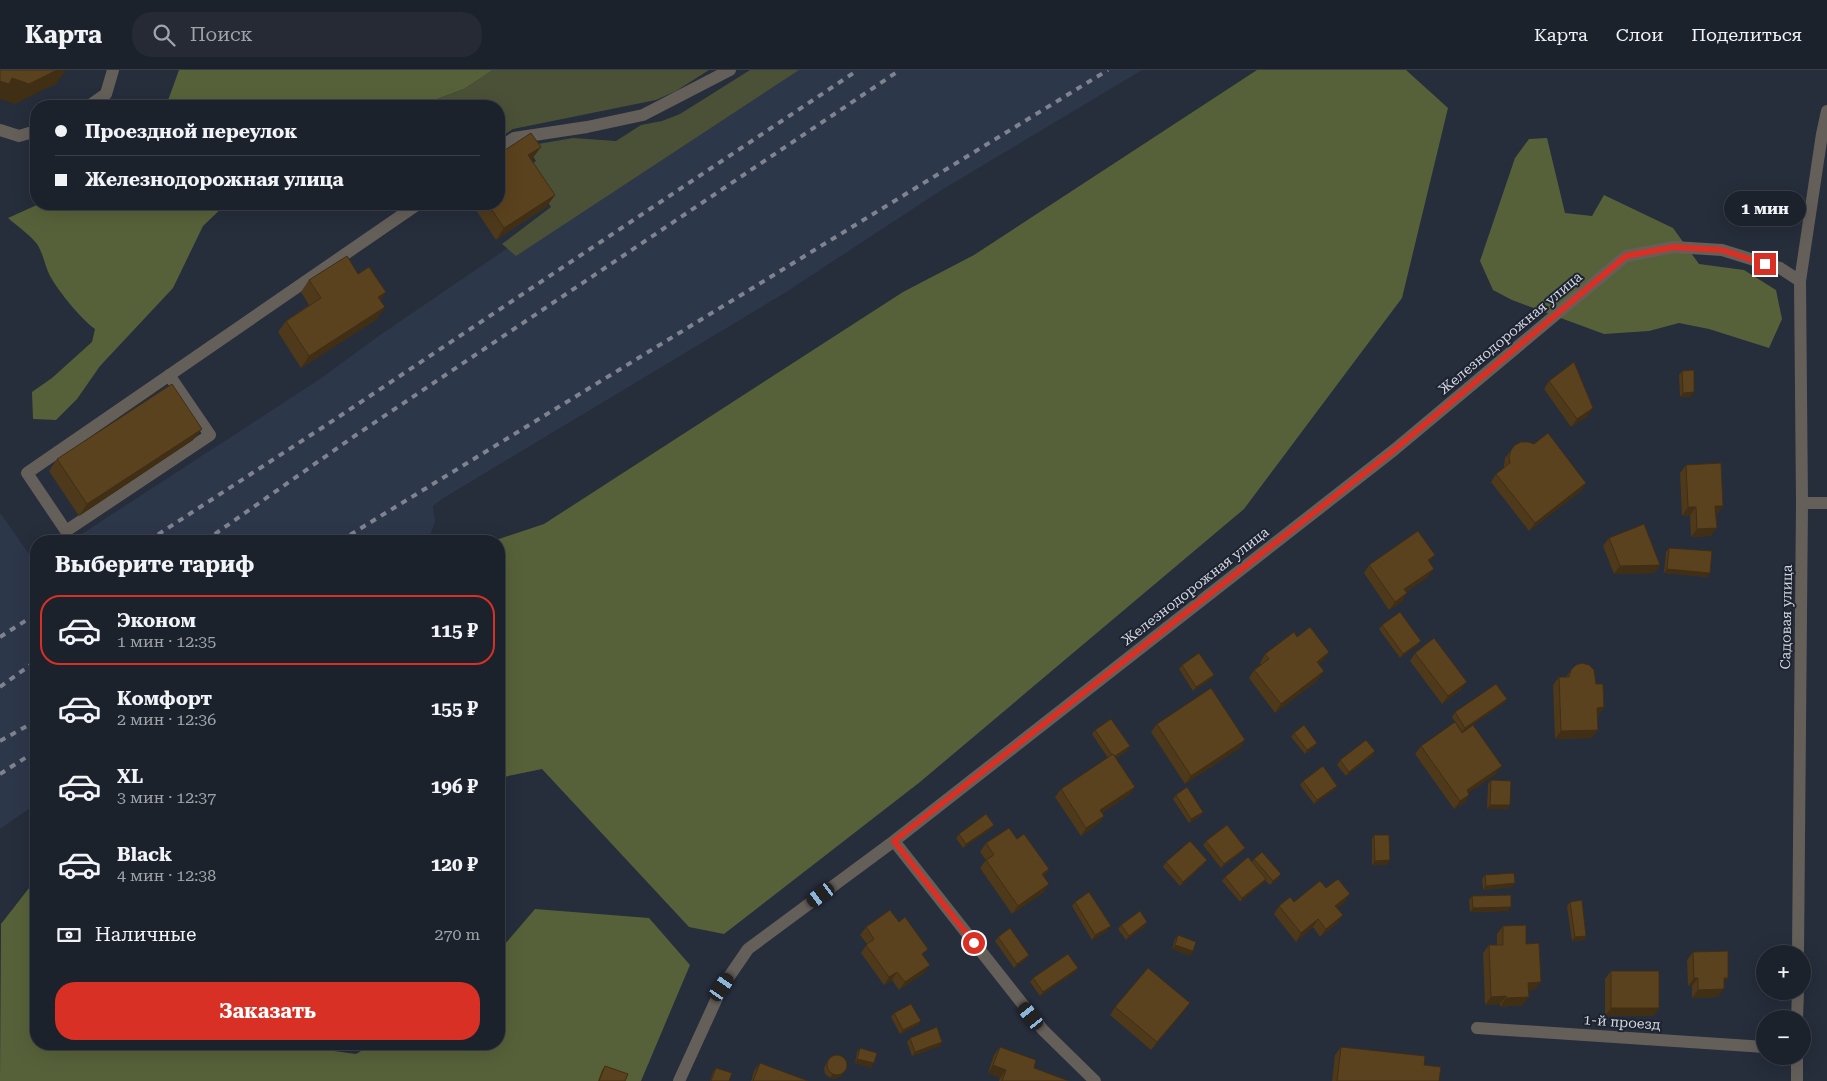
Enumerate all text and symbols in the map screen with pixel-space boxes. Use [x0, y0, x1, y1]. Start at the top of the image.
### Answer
search box [132, 12, 482, 57]
text: Карта [25, 21, 102, 49]
icon: search [150, 21, 178, 49]
text: Поиск [190, 23, 253, 46]
text: Карта [1534, 24, 1588, 45]
text: Слои [1616, 24, 1663, 45]
text: Поделиться [1691, 24, 1802, 45]
text: Проездной переулок [85, 120, 297, 143]
text: Железнодорожная улица [85, 168, 344, 191]
callout: 1 мин [1724, 191, 1806, 226]
text: 1 мин [1741, 199, 1789, 218]
route end [1754, 253, 1776, 275]
street label: Железнодорожная улица [1435, 268, 1585, 398]
street label: Железнодорожная улица [1118, 523, 1272, 648]
text: Выберите тариф [55, 552, 254, 577]
street label: Садовая улица [1777, 564, 1795, 670]
icon: car [57, 608, 102, 653]
text: Эконом [117, 609, 196, 632]
text: 115 ₽ [431, 619, 478, 642]
text: 1 мин · 12:35 [117, 632, 216, 651]
icon: car [57, 686, 102, 731]
text: Комфорт [117, 687, 212, 710]
text: 155 ₽ [431, 697, 478, 720]
text: 2 мин · 12:36 [117, 710, 216, 729]
icon: car [57, 764, 102, 809]
text: XL [117, 765, 143, 788]
text: 196 ₽ [431, 775, 478, 798]
text: 3 мин · 12:37 [117, 788, 216, 807]
icon: car [57, 842, 102, 887]
text: Black [117, 843, 172, 866]
text: 120 ₽ [431, 853, 478, 876]
text: 4 мин · 12:38 [117, 866, 216, 885]
car [804, 880, 837, 910]
icon: cash [55, 921, 83, 949]
text: Наличные [95, 923, 196, 946]
text: 270 m [434, 925, 480, 944]
route start [963, 932, 985, 954]
map controls [1756, 945, 1811, 1065]
button: + [1756, 945, 1811, 1000]
car [707, 970, 736, 1004]
button: Заказать [55, 982, 480, 1040]
car [1015, 1000, 1046, 1032]
button: − [1756, 1010, 1811, 1065]
street label: 1-й проезд [1583, 1011, 1661, 1033]

